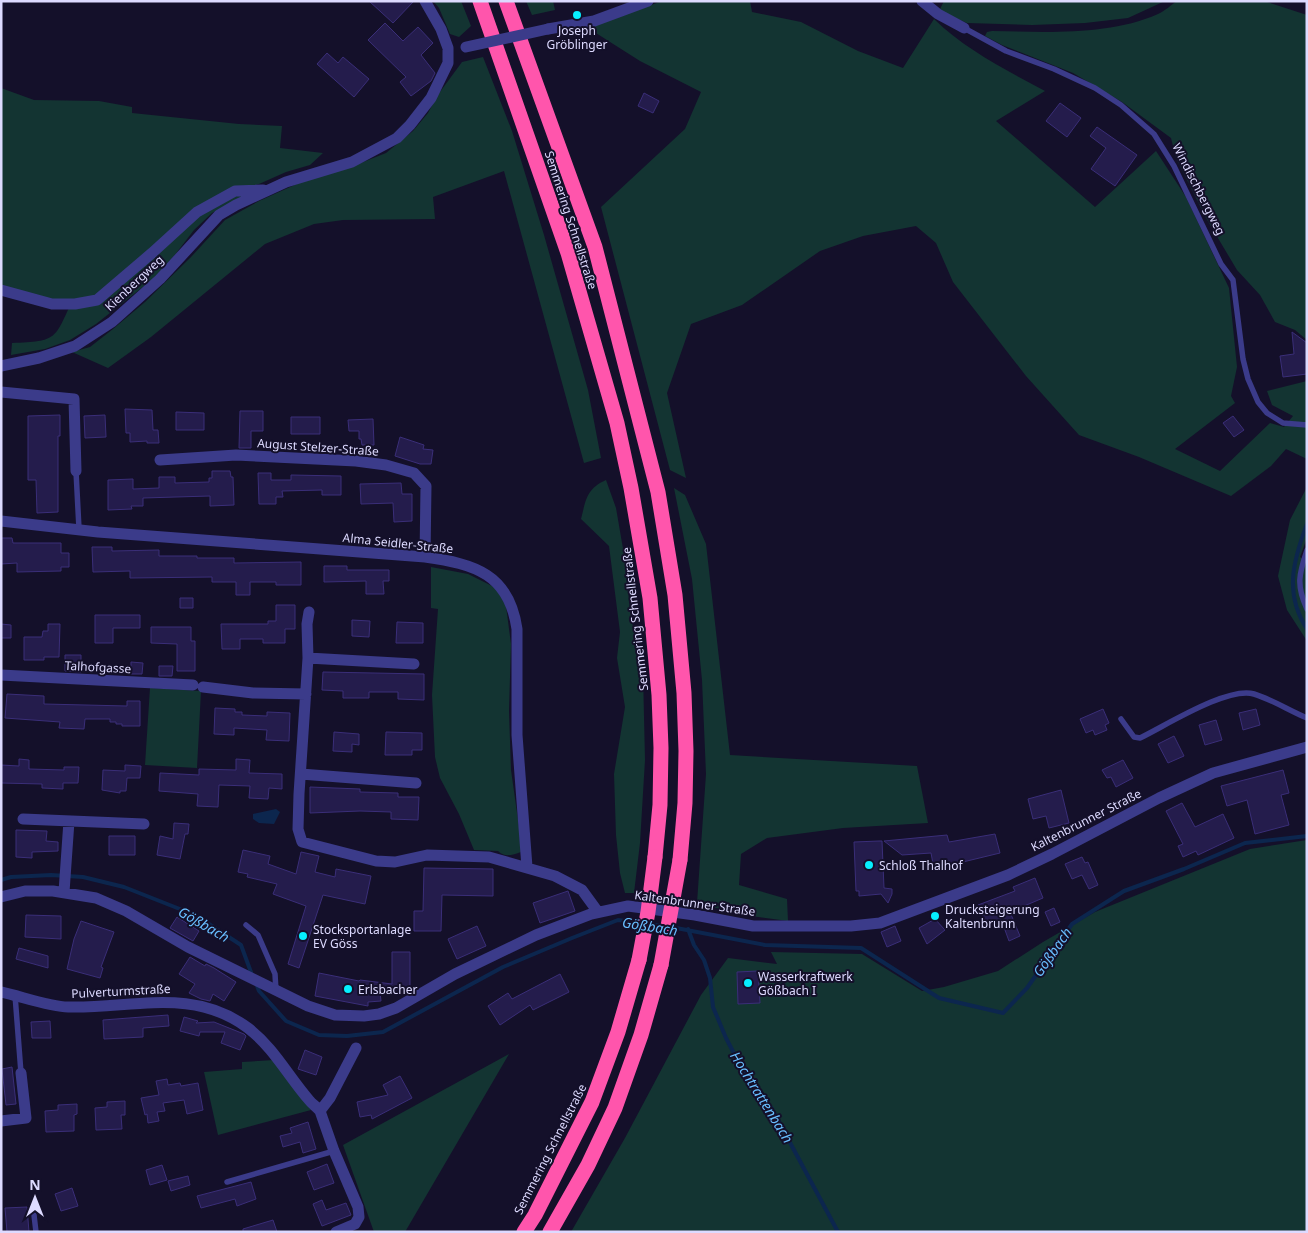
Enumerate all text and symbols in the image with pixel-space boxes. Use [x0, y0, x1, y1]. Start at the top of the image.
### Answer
marker: Joseph Gröblinger [571, 9, 583, 21]
place label: Joseph Gröblinger [547, 22, 607, 53]
street label: Windischbergweg [1168, 140, 1230, 238]
street label: Semmering Schnellstraße [541, 149, 601, 292]
street label: Kienbergweg [101, 251, 167, 315]
street label: August Stelzer-Straße [257, 434, 380, 460]
street label: Alma Seidler-Straße [342, 529, 454, 557]
street label: Semmering Schnellstraße [618, 546, 652, 692]
street label: Talhofgasse [64, 657, 132, 677]
street label: Kaltenbrunner Straße [1028, 785, 1144, 855]
place label: Schloß Thalhof [879, 857, 963, 874]
marker: Schloß Thalhof [863, 859, 875, 871]
street label: Kaltenbrunner Straße [633, 886, 757, 920]
place label: Drucksteigerung Kaltenbrunn [945, 901, 1040, 932]
water label: Gößbach [175, 902, 233, 946]
marker: Drucksteigerung Kaltenbrunn [929, 910, 941, 922]
water label: Gößbach [621, 912, 679, 940]
place label: Stocksportanlage EV Göss [313, 921, 411, 952]
water label: Gößbach [1028, 924, 1076, 980]
marker: Stocksportanlage EV Göss [297, 930, 309, 942]
place label: Wasserkraftwerk Gößbach I [758, 968, 853, 999]
marker: Wasserkraftwerk Gößbach I [742, 977, 754, 989]
street label: Pulverturmstraße [71, 980, 171, 1002]
place label: Erlsbacher [358, 981, 418, 998]
marker: Erlsbacher [342, 983, 354, 995]
water label: Hochtrattenbach [726, 1048, 798, 1146]
street label: Semmering Schnellstraße [510, 1081, 590, 1217]
north arrow [10, 1173, 60, 1223]
text: N [29, 1175, 41, 1194]

